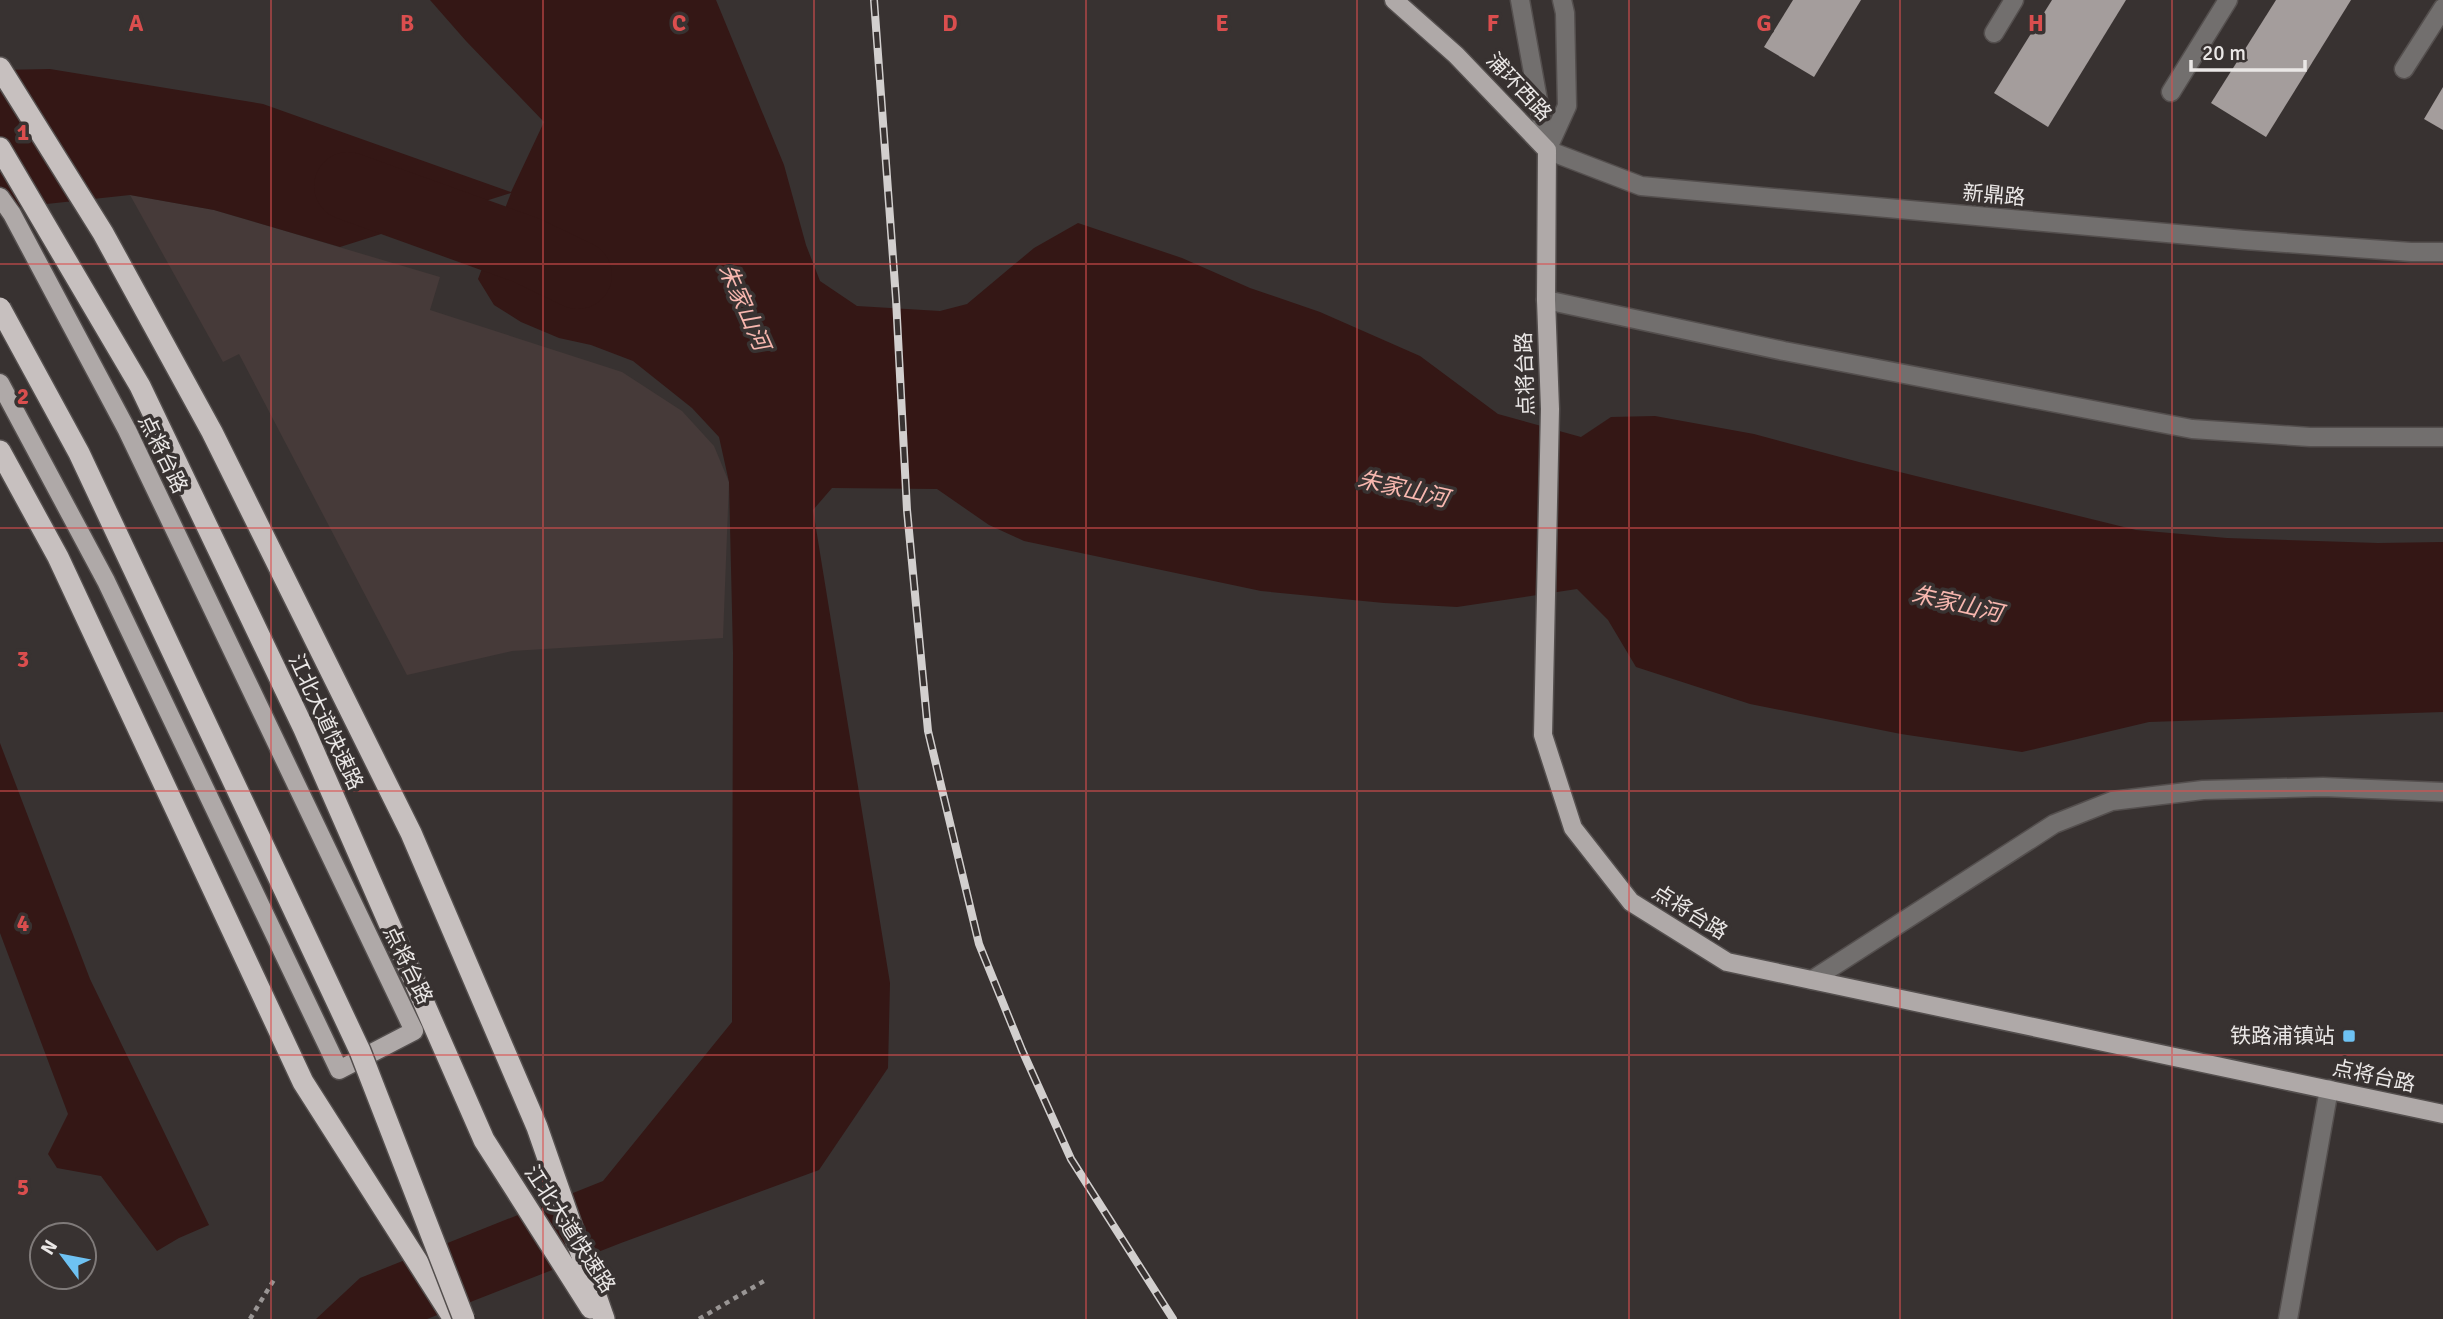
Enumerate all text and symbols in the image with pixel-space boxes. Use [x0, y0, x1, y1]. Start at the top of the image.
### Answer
text: A [129, 9, 144, 38]
text: B [400, 9, 414, 38]
text: C [672, 9, 686, 38]
text: D [942, 9, 958, 38]
text: E [1215, 9, 1229, 38]
text: F [1487, 9, 1499, 38]
text: G [1756, 9, 1772, 38]
text: H [2028, 9, 2044, 38]
scale bar [2191, 28, 2305, 72]
text: 20 m [2202, 40, 2246, 66]
street label: 浦环西路 [1481, 47, 1557, 127]
text: 1 [17, 118, 29, 147]
street label: 新鼎路 [1961, 179, 2027, 211]
water label: 朱家山河 [712, 259, 778, 359]
street label: 点将台路 [1511, 332, 1539, 416]
text: 2 [17, 382, 29, 411]
street label: 点将台路 [133, 411, 193, 497]
water label: 朱家山河 [1355, 465, 1455, 514]
water label: 朱家山河 [1909, 580, 2009, 629]
text: 3 [17, 645, 29, 674]
street label: 江北大道快速路 [283, 650, 369, 794]
street label: 点将台路 [1647, 879, 1733, 945]
text: 4 [17, 909, 29, 938]
street label: 点将台路 [378, 922, 438, 1008]
place label: 铁路浦镇站 [2230, 1023, 2335, 1049]
marker: 铁路浦镇站 [2341, 1028, 2357, 1044]
street label: 点将台路 [2330, 1055, 2418, 1097]
street label: 江北大道快速路 [519, 1160, 621, 1298]
text: 5 [17, 1173, 29, 1202]
north arrow [28, 1221, 98, 1291]
text: N [36, 1236, 63, 1259]

